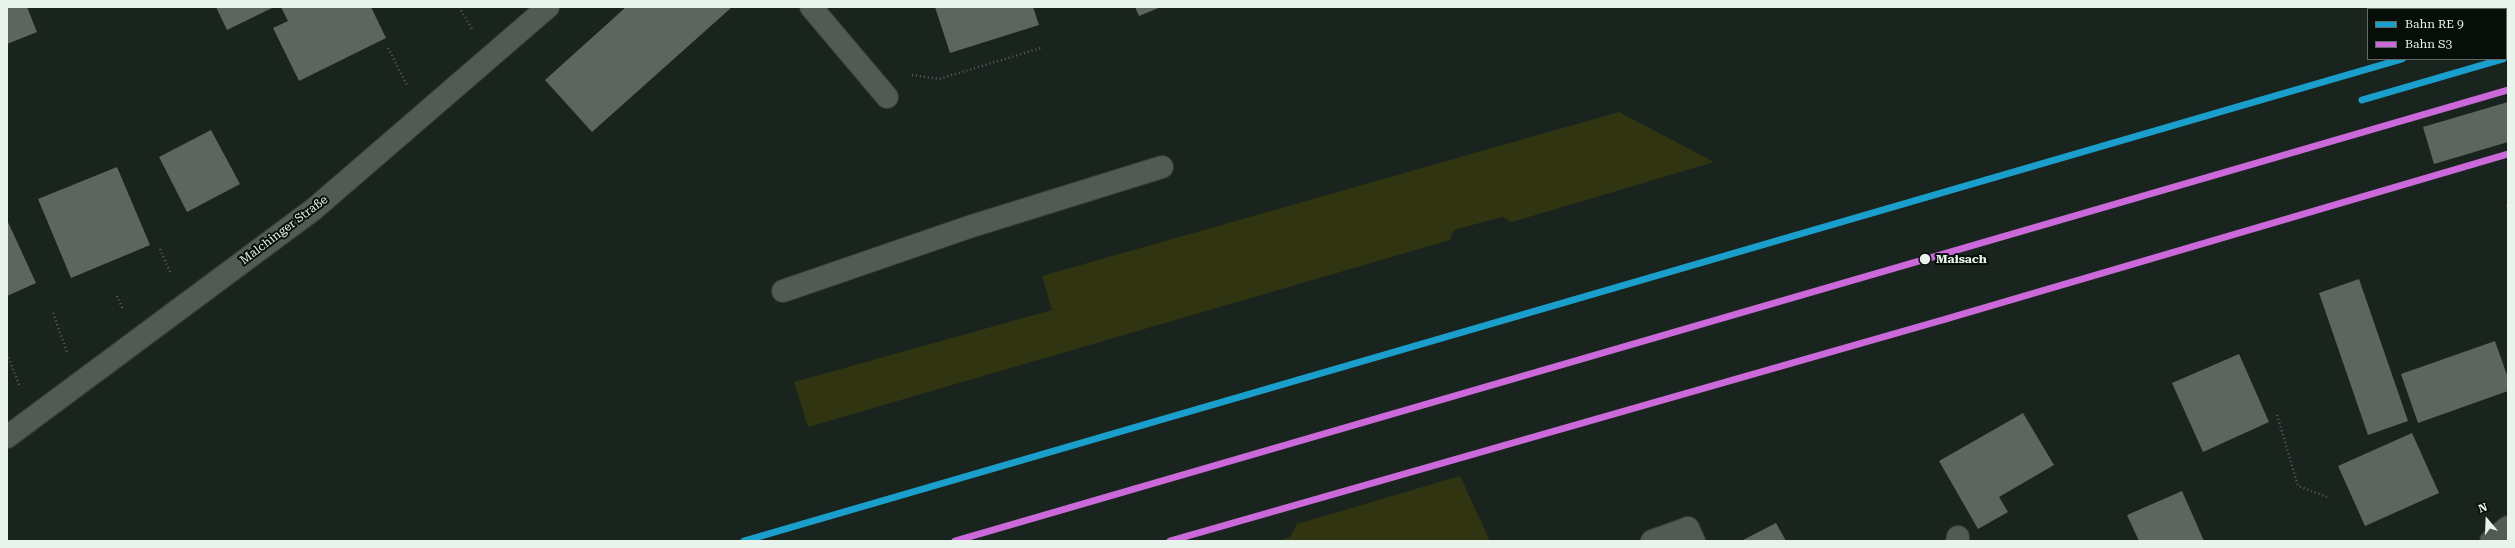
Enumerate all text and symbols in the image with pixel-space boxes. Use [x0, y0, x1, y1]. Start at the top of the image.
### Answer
legend [2367, 8, 2507, 60]
text: Bahn RE 9 [2405, 17, 2464, 31]
text: Bahn S3 [2405, 37, 2452, 51]
street label: Malchinger Straße [237, 192, 331, 268]
marker: Maisach [1918, 252, 1932, 266]
place label: Maisach [1936, 252, 1987, 266]
north arrow [2467, 500, 2507, 540]
text: N [2477, 501, 2489, 516]

